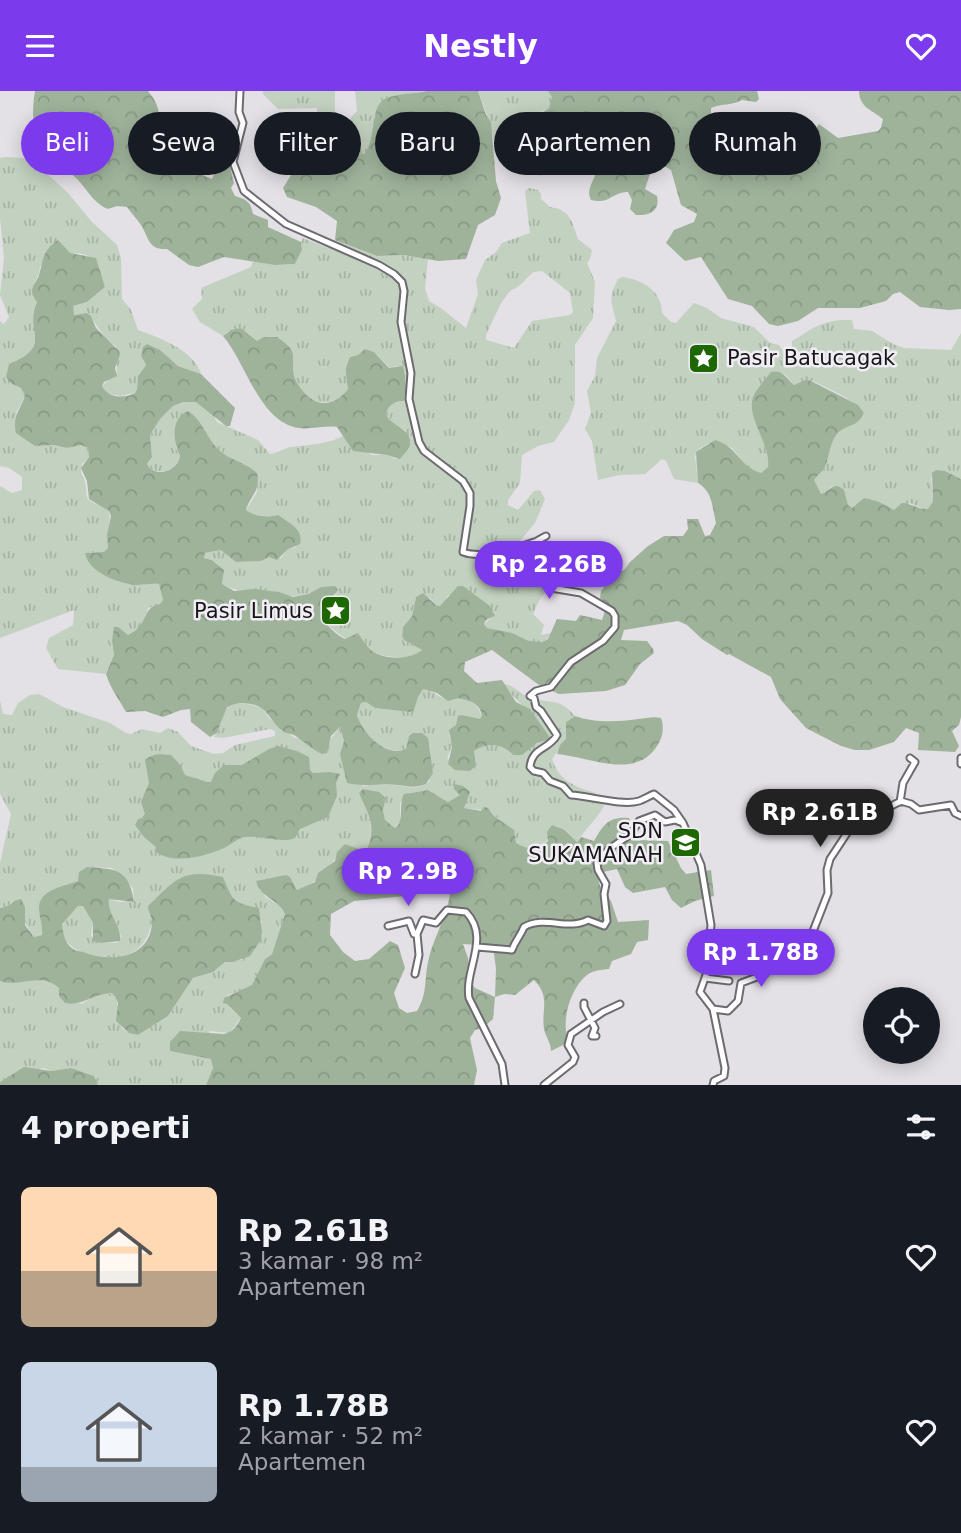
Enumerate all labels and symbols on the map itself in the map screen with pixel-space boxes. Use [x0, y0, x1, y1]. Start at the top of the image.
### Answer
place icon: Pasir Batucagak [687, 341, 721, 375]
place label: Pasir Batucagak [727, 346, 896, 370]
pin: Rp 2.26B [477, 541, 621, 601]
place icon: Pasir Limus [319, 594, 353, 628]
place label: Pasir Limus [194, 599, 313, 623]
pin: Rp 2.61B [748, 789, 892, 849]
place label: SDN SUKAMANAH [528, 819, 663, 867]
school or university icon: SDN SUKAMANAH [669, 826, 703, 860]
pin: Rp 2.9B [343, 849, 473, 908]
pin: Rp 1.78B [689, 929, 833, 989]

